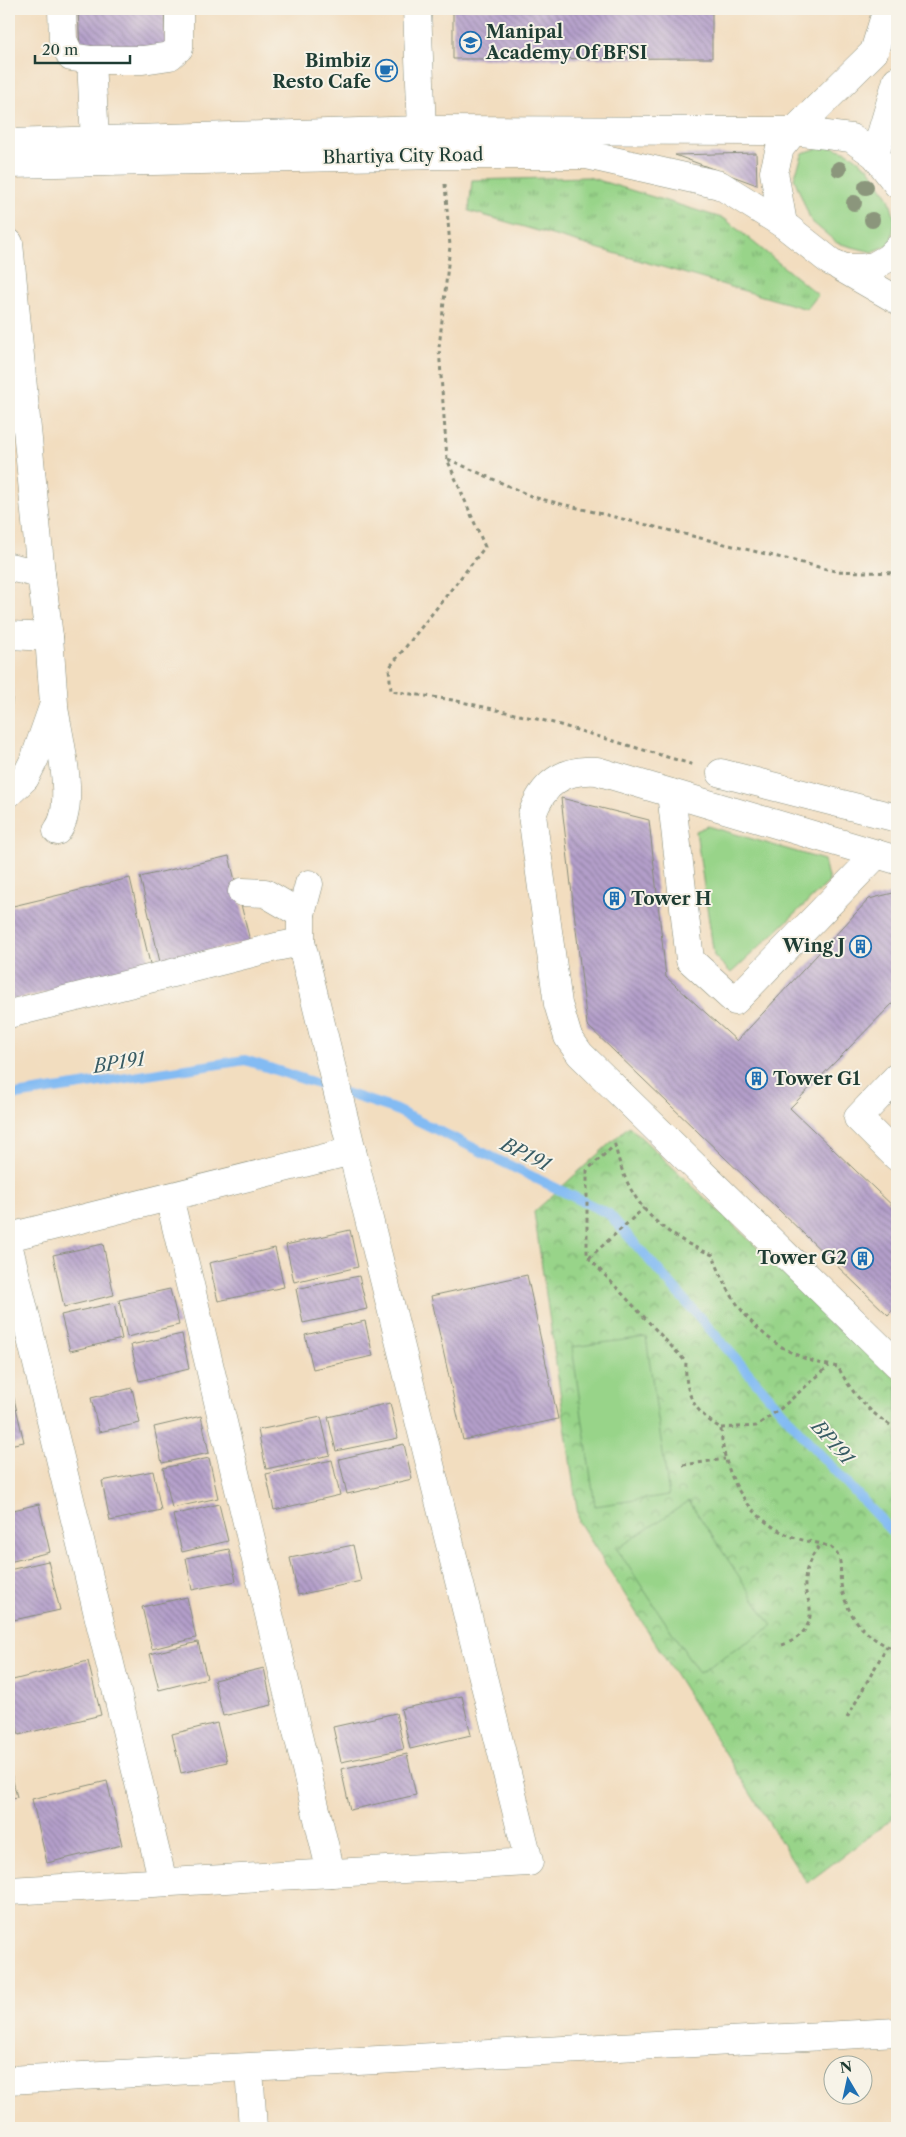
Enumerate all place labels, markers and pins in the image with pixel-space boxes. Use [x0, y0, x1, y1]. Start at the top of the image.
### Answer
place label: Manipal Academy Of BFSI [485, 21, 647, 64]
school or university icon: Manipal Academy Of BFSI [458, 30, 482, 54]
place label: Bimbiz Resto Cafe [272, 50, 371, 93]
cafe icon: Bimbiz Resto Cafe [375, 59, 399, 83]
building icon: Tower H [603, 887, 627, 911]
place label: Tower H [631, 888, 711, 910]
building icon: Wing J [849, 934, 873, 958]
place label: Wing J [782, 935, 845, 957]
building icon: Tower G1 [745, 1067, 769, 1091]
place label: Tower G1 [773, 1068, 860, 1090]
building icon: Tower G2 [851, 1246, 875, 1270]
place label: Tower G2 [757, 1247, 847, 1269]

